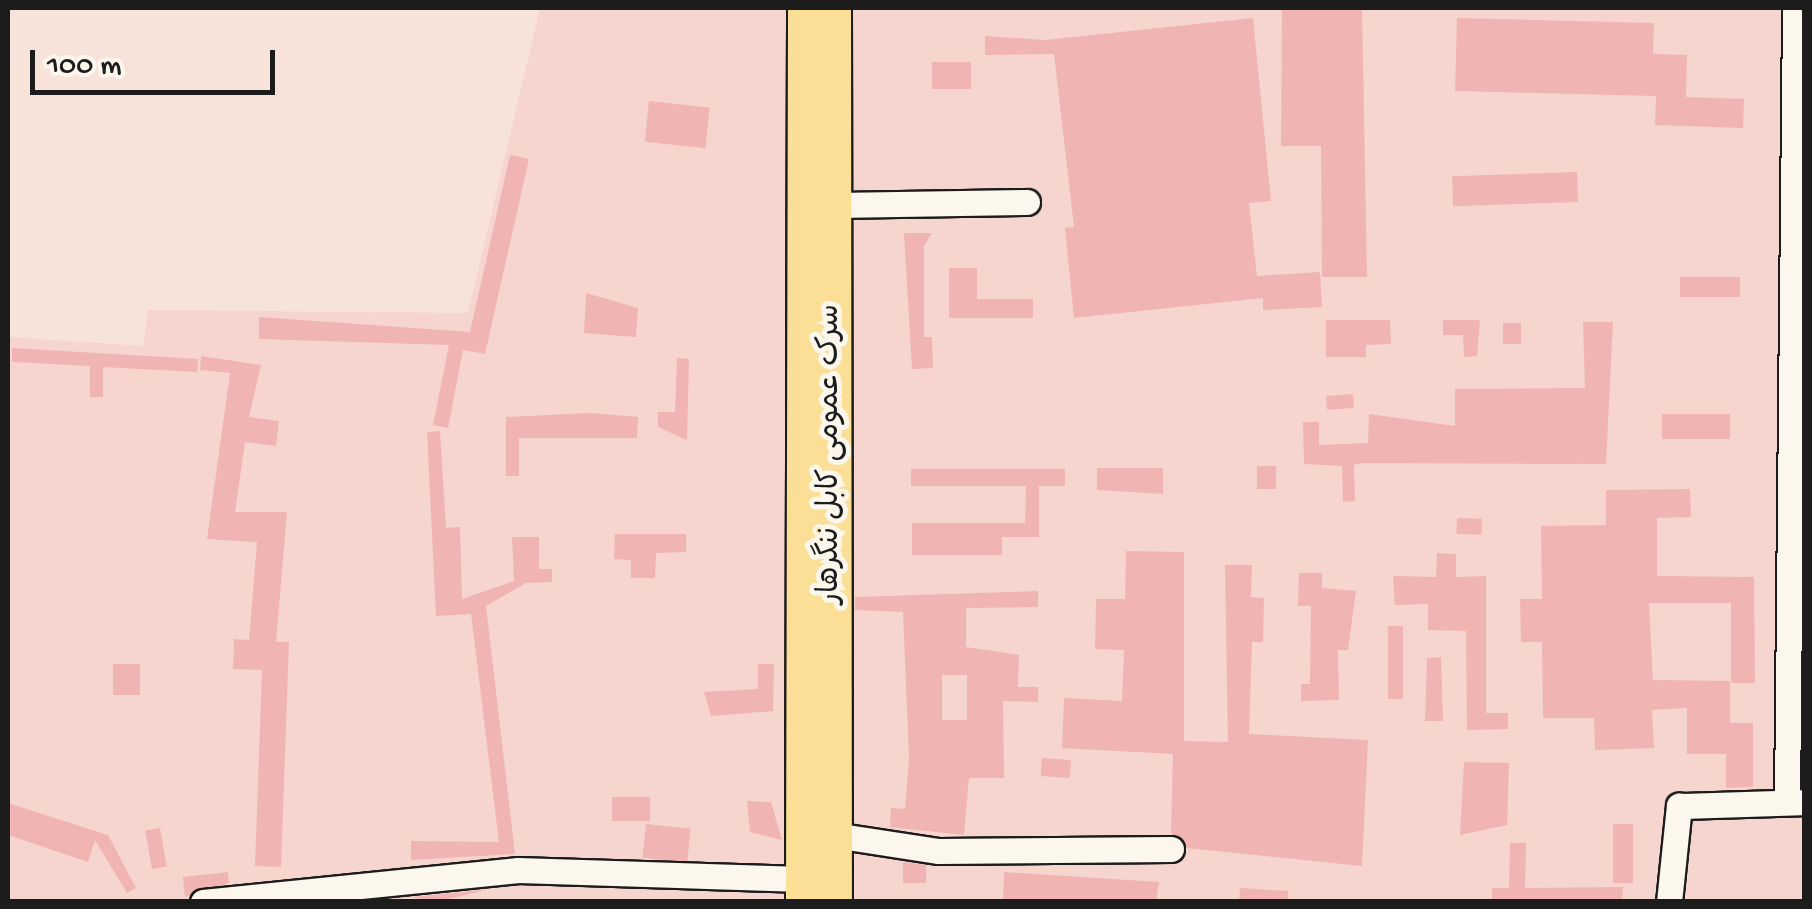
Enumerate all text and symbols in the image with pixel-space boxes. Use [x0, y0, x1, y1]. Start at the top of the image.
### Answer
scale bar [35, 30, 280, 92]
text: 100 m [47, 50, 122, 85]
street label: سرک عمومی کابل ننگرهار [814, 304, 850, 604]

